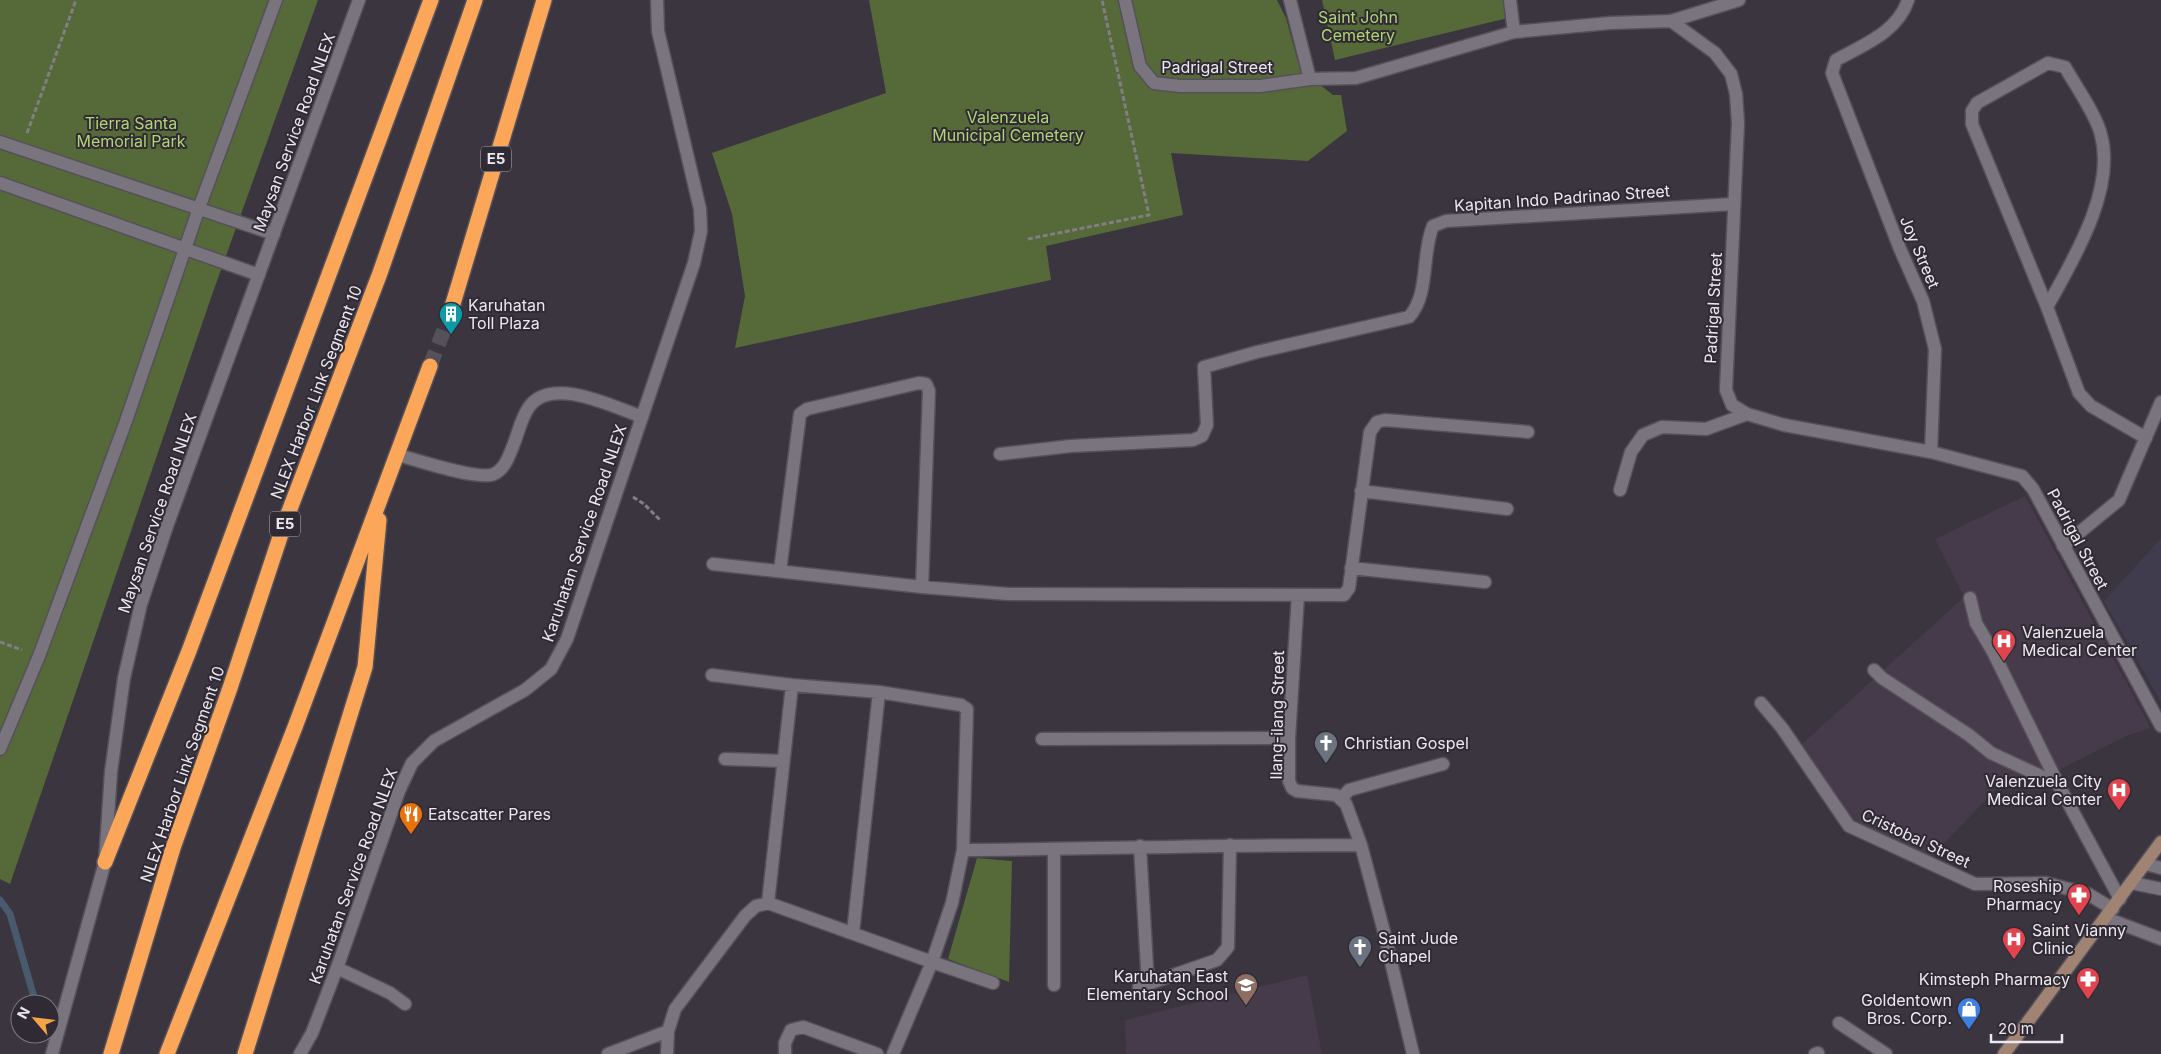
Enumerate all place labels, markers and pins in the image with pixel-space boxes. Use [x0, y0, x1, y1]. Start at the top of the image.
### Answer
place label: Karuhatan Toll Plaza [468, 295, 545, 333]
building icon: Karuhatan Toll Plaza [438, 301, 464, 335]
place label: Valenzuela Medical Center [2022, 622, 2137, 660]
hospital icon: Valenzuela Medical Center [1991, 628, 2017, 662]
church icon: Christian Gospel [1313, 730, 1339, 764]
place label: Christian Gospel [1344, 733, 1469, 753]
place label: Valenzuela City Medical Center [1985, 771, 2102, 809]
hospital icon: Valenzuela City Medical Center [2106, 777, 2132, 811]
restaurant icon: Eatscatter Pares [398, 801, 424, 835]
place label: Eatscatter Pares [428, 804, 551, 824]
place label: Roseship Pharmacy [1986, 876, 2062, 914]
pharmacy icon: Roseship Pharmacy [2066, 882, 2092, 916]
place label: Saint Vianny Clinic [2032, 920, 2126, 958]
hospital icon: Saint Vianny Clinic [2001, 926, 2027, 960]
place label: Saint Jude Chapel [1378, 928, 1458, 966]
church icon: Saint Jude Chapel [1347, 934, 1373, 968]
place label: Karuhatan East Elementary School [1086, 966, 1228, 1004]
pharmacy icon: Kimsteph Pharmacy [2075, 966, 2101, 1000]
place label: Kimsteph Pharmacy [1919, 969, 2070, 989]
school or university icon: Karuhatan East Elementary School [1233, 972, 1259, 1006]
place label: Goldentown Bros. Corp. [1861, 990, 1952, 1028]
shop icon: Goldentown Bros. Corp. [1956, 996, 1982, 1030]

